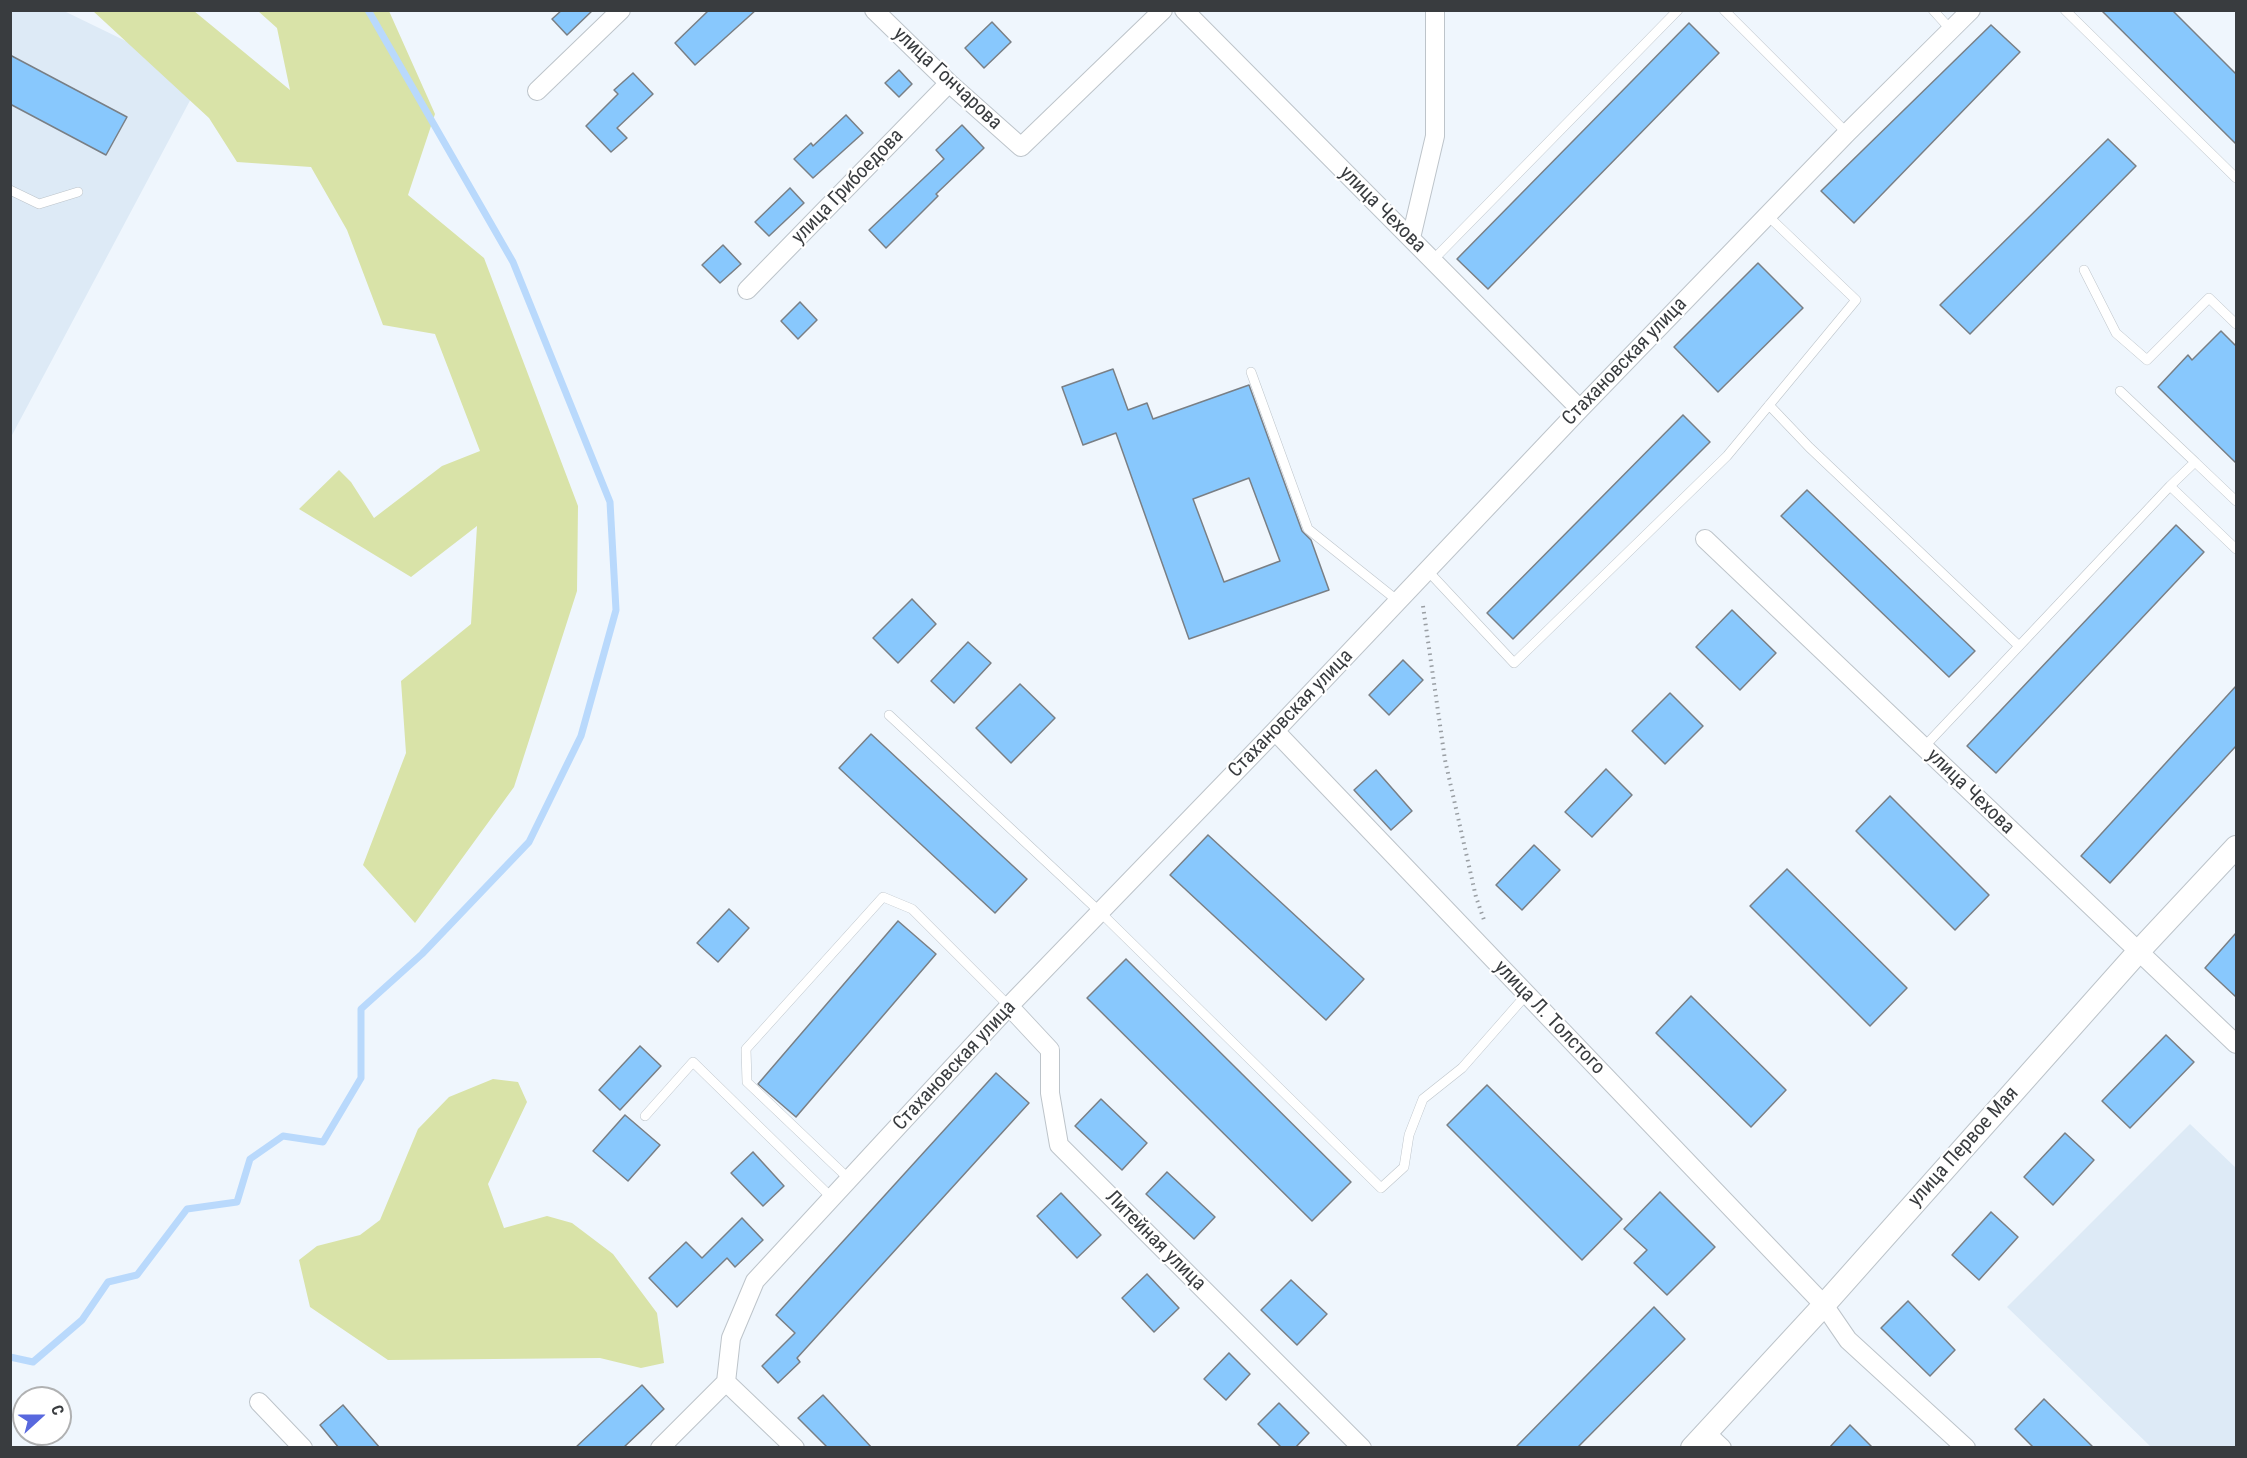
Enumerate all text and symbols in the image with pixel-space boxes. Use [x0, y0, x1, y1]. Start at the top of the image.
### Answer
street label: улица Гончарова [888, 23, 1006, 135]
street label: улица Грибоедова [787, 125, 909, 249]
street label: улица Чехова [1334, 162, 1430, 258]
street label: Стахановская улица [1558, 293, 1692, 431]
street label: Стахановская улица [1224, 645, 1358, 783]
street label: улица Чехова [1921, 744, 2019, 840]
street label: улица Л. Толстого [1488, 956, 1610, 1080]
street label: Стахановская улица [889, 996, 1021, 1136]
street label: улица Первое Мая [1904, 1082, 2024, 1212]
street label: Литейная улица [1100, 1186, 1210, 1296]
north arrow [12, 1386, 72, 1446]
text: С [47, 1402, 68, 1418]

